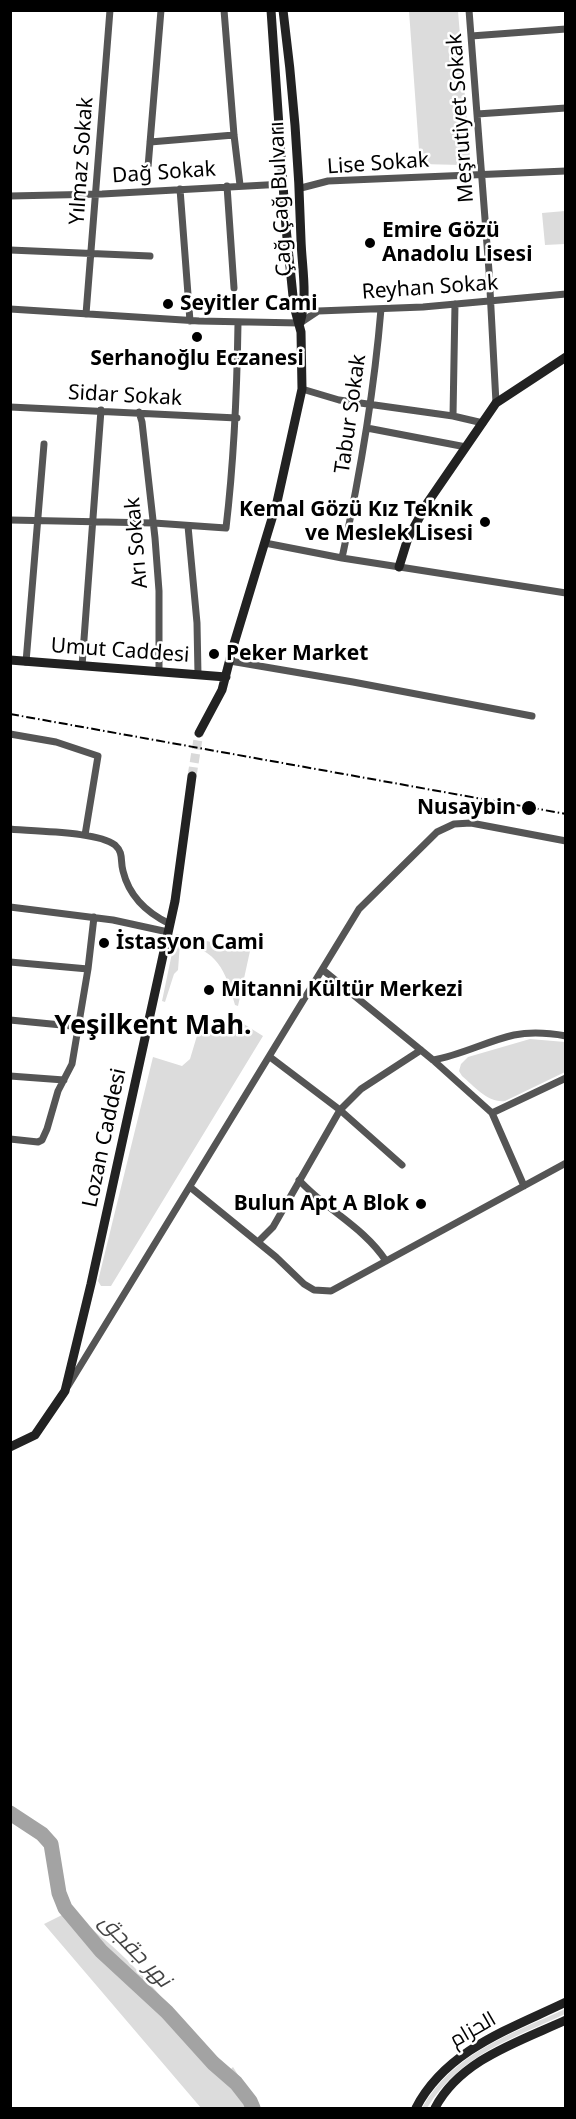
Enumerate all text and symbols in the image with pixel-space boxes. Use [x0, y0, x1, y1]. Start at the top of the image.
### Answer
street label: Meşrutiyet Sokak [443, 33, 479, 203]
street label: Yılmaz Sokak [65, 96, 99, 226]
street label: Çağ Çağ Bulvarı [264, 121, 298, 277]
street label: Lise Sokak [326, 148, 430, 180]
street label: Dağ Sokak [111, 157, 217, 189]
place label: Emire Gözü Anadolu Lisesi [382, 218, 532, 268]
marker: Emire Gözü Anadolu Lisesi [363, 236, 377, 250]
street label: Reyhan Sokak [361, 271, 499, 305]
place label: Seyitler Cami [180, 291, 318, 317]
marker: Seyitler Cami [161, 297, 175, 311]
marker: Serhanoğlu Eczanesi [190, 330, 204, 344]
place label: Serhanoğlu Eczanesi [90, 346, 304, 372]
street label: Tabur Sokak [330, 353, 372, 475]
street label: Sidar Sokak [67, 380, 183, 412]
street label: Arı Sokak [120, 496, 154, 590]
place label: Kemal Gözü Kız Teknik ve Meslek Lisesi [239, 497, 473, 547]
marker: Kemal Gözü Kız Teknik ve Meslek Lisesi [478, 515, 492, 529]
street label: Umut Caddesi [50, 634, 190, 668]
place label: Peker Market [226, 641, 368, 667]
marker: Peker Market [207, 647, 221, 661]
place label: Nusaybin [417, 795, 516, 821]
marker: Nusaybin [520, 799, 538, 817]
place label: İstasyon Cami [116, 930, 264, 956]
marker: İstasyon Cami [97, 936, 111, 950]
place label: Mitanni Kültür Merkezi [221, 977, 463, 1003]
marker: Mitanni Kültür Merkezi [202, 983, 216, 997]
district label: Yeşilkent Mah. [54, 1010, 252, 1042]
street label: Lozan Caddesi [78, 1066, 132, 1210]
place label: Bulun Apt A Blok [234, 1191, 409, 1217]
marker: Bulun Apt A Blok [414, 1197, 428, 1211]
water label: نهر جقجق [94, 1909, 176, 1993]
street label: الحزام [445, 2007, 501, 2053]

